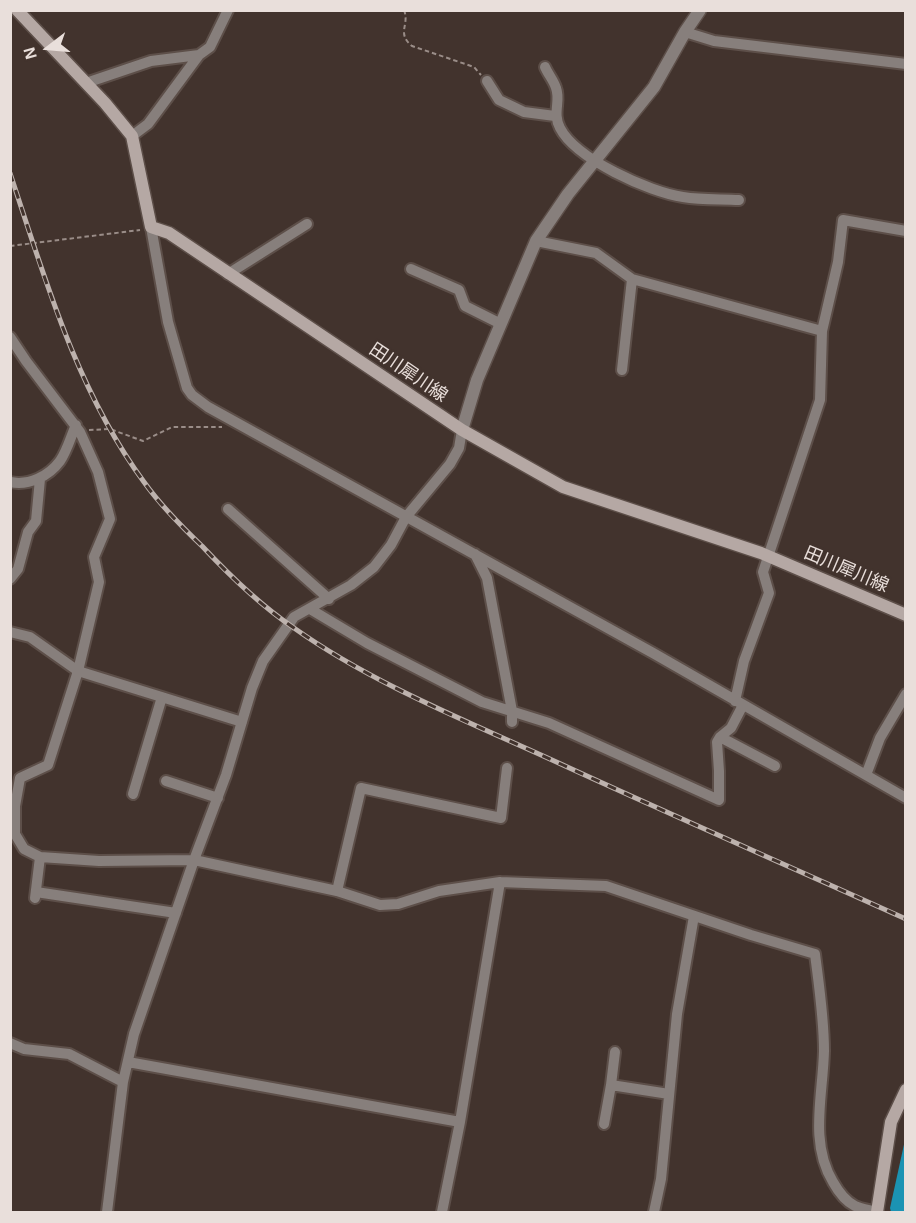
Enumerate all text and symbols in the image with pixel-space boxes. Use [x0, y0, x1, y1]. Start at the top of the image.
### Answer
north arrow [18, 18, 78, 78]
text: N [20, 45, 40, 61]
street label: 田川犀川線 [365, 339, 451, 407]
street label: 田川犀川線 [800, 542, 892, 598]

